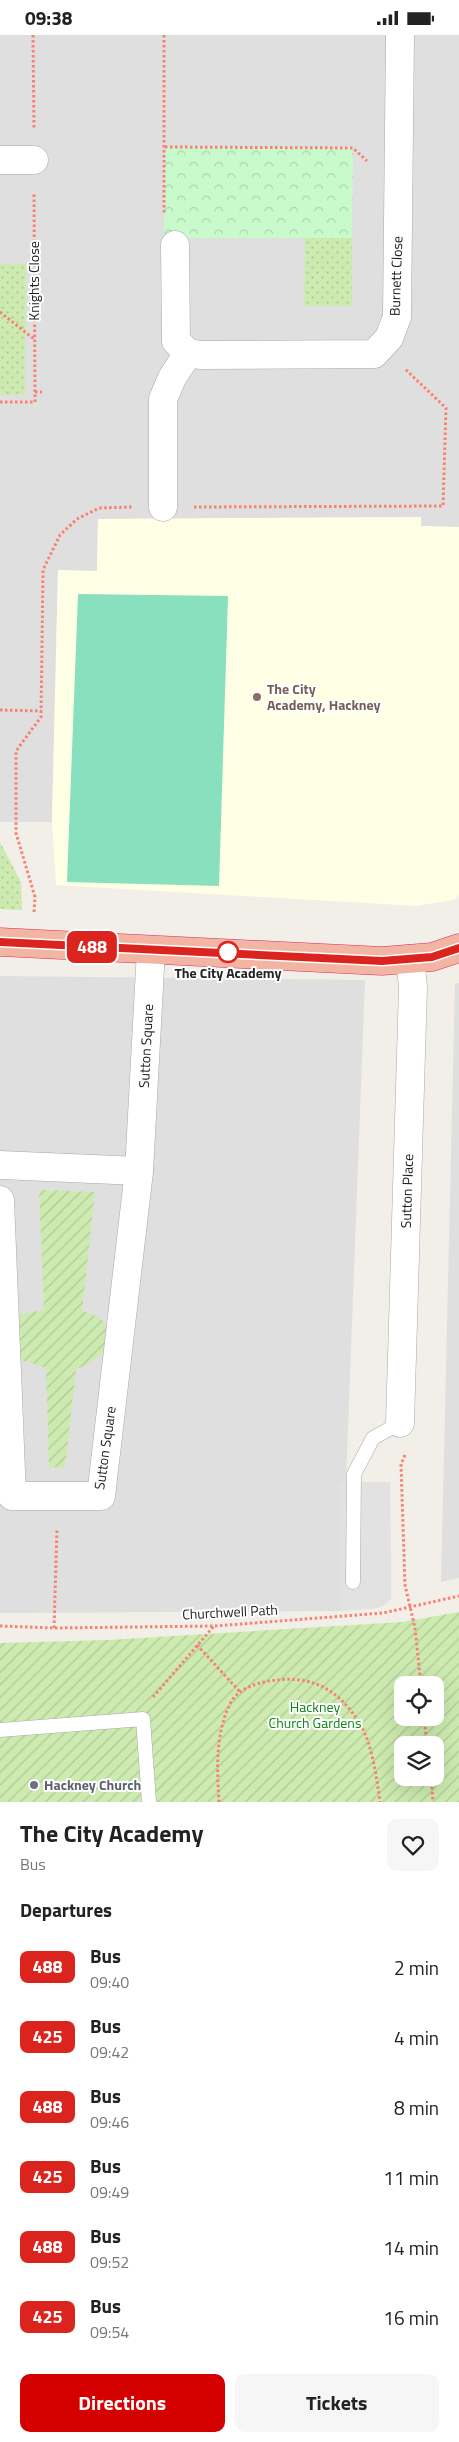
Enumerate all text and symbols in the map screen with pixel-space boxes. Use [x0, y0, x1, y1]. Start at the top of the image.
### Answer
text: 09:38 [25, 3, 72, 32]
street label: Burnett Close [384, 236, 407, 316]
street label: Knights Close [23, 241, 44, 321]
place label: The City Academy, Hackney [267, 678, 381, 715]
marker: The City Academy, Hackney [251, 691, 263, 703]
line badge: 488 [63, 931, 121, 963]
text: 488 [77, 933, 107, 960]
marker: The City Academy [217, 941, 239, 963]
place label: The City Academy [175, 962, 281, 983]
street label: Sutton Square [133, 1003, 158, 1088]
street label: Sutton Place [395, 1153, 418, 1229]
street label: Sutton Square [88, 1405, 121, 1491]
street label: Churchwell Path [182, 1599, 278, 1624]
map controls [394, 1676, 444, 1786]
button: locate [394, 1676, 444, 1726]
park label: Hackney Church Gardens [269, 1696, 361, 1733]
button: layers [394, 1736, 444, 1786]
place label: Hackney Church [44, 1774, 141, 1795]
marker: Hackney Church [28, 1779, 40, 1791]
text: The City Academy [20, 1815, 203, 1851]
button: heart [387, 1819, 439, 1871]
text: Bus [20, 1852, 46, 1876]
text: Departures [20, 1895, 112, 1924]
text: Bus [90, 1941, 121, 1970]
text: 488 [32, 1953, 63, 1980]
text: 2 min [394, 1953, 439, 1982]
text: 09:40 [90, 1970, 129, 1994]
text: Bus [90, 2011, 121, 2040]
text: 425 [32, 2023, 63, 2050]
text: 4 min [394, 2023, 439, 2052]
text: 09:42 [90, 2040, 129, 2064]
text: Bus [90, 2081, 121, 2110]
text: 488 [32, 2093, 63, 2120]
text: 8 min [394, 2093, 439, 2122]
text: 09:46 [90, 2110, 129, 2134]
text: Bus [90, 2151, 121, 2180]
text: 425 [32, 2163, 63, 2190]
text: 11 min [383, 2163, 439, 2192]
text: 09:49 [90, 2180, 129, 2204]
text: Bus [90, 2221, 121, 2250]
text: 488 [32, 2233, 63, 2260]
text: 14 min [383, 2233, 439, 2262]
text: 09:52 [90, 2250, 129, 2274]
text: Bus [90, 2291, 121, 2320]
text: 425 [32, 2303, 63, 2330]
text: 16 min [383, 2303, 439, 2332]
text: 09:54 [90, 2320, 129, 2344]
button: Directions [20, 2374, 225, 2432]
button: Tickets [235, 2374, 439, 2432]

